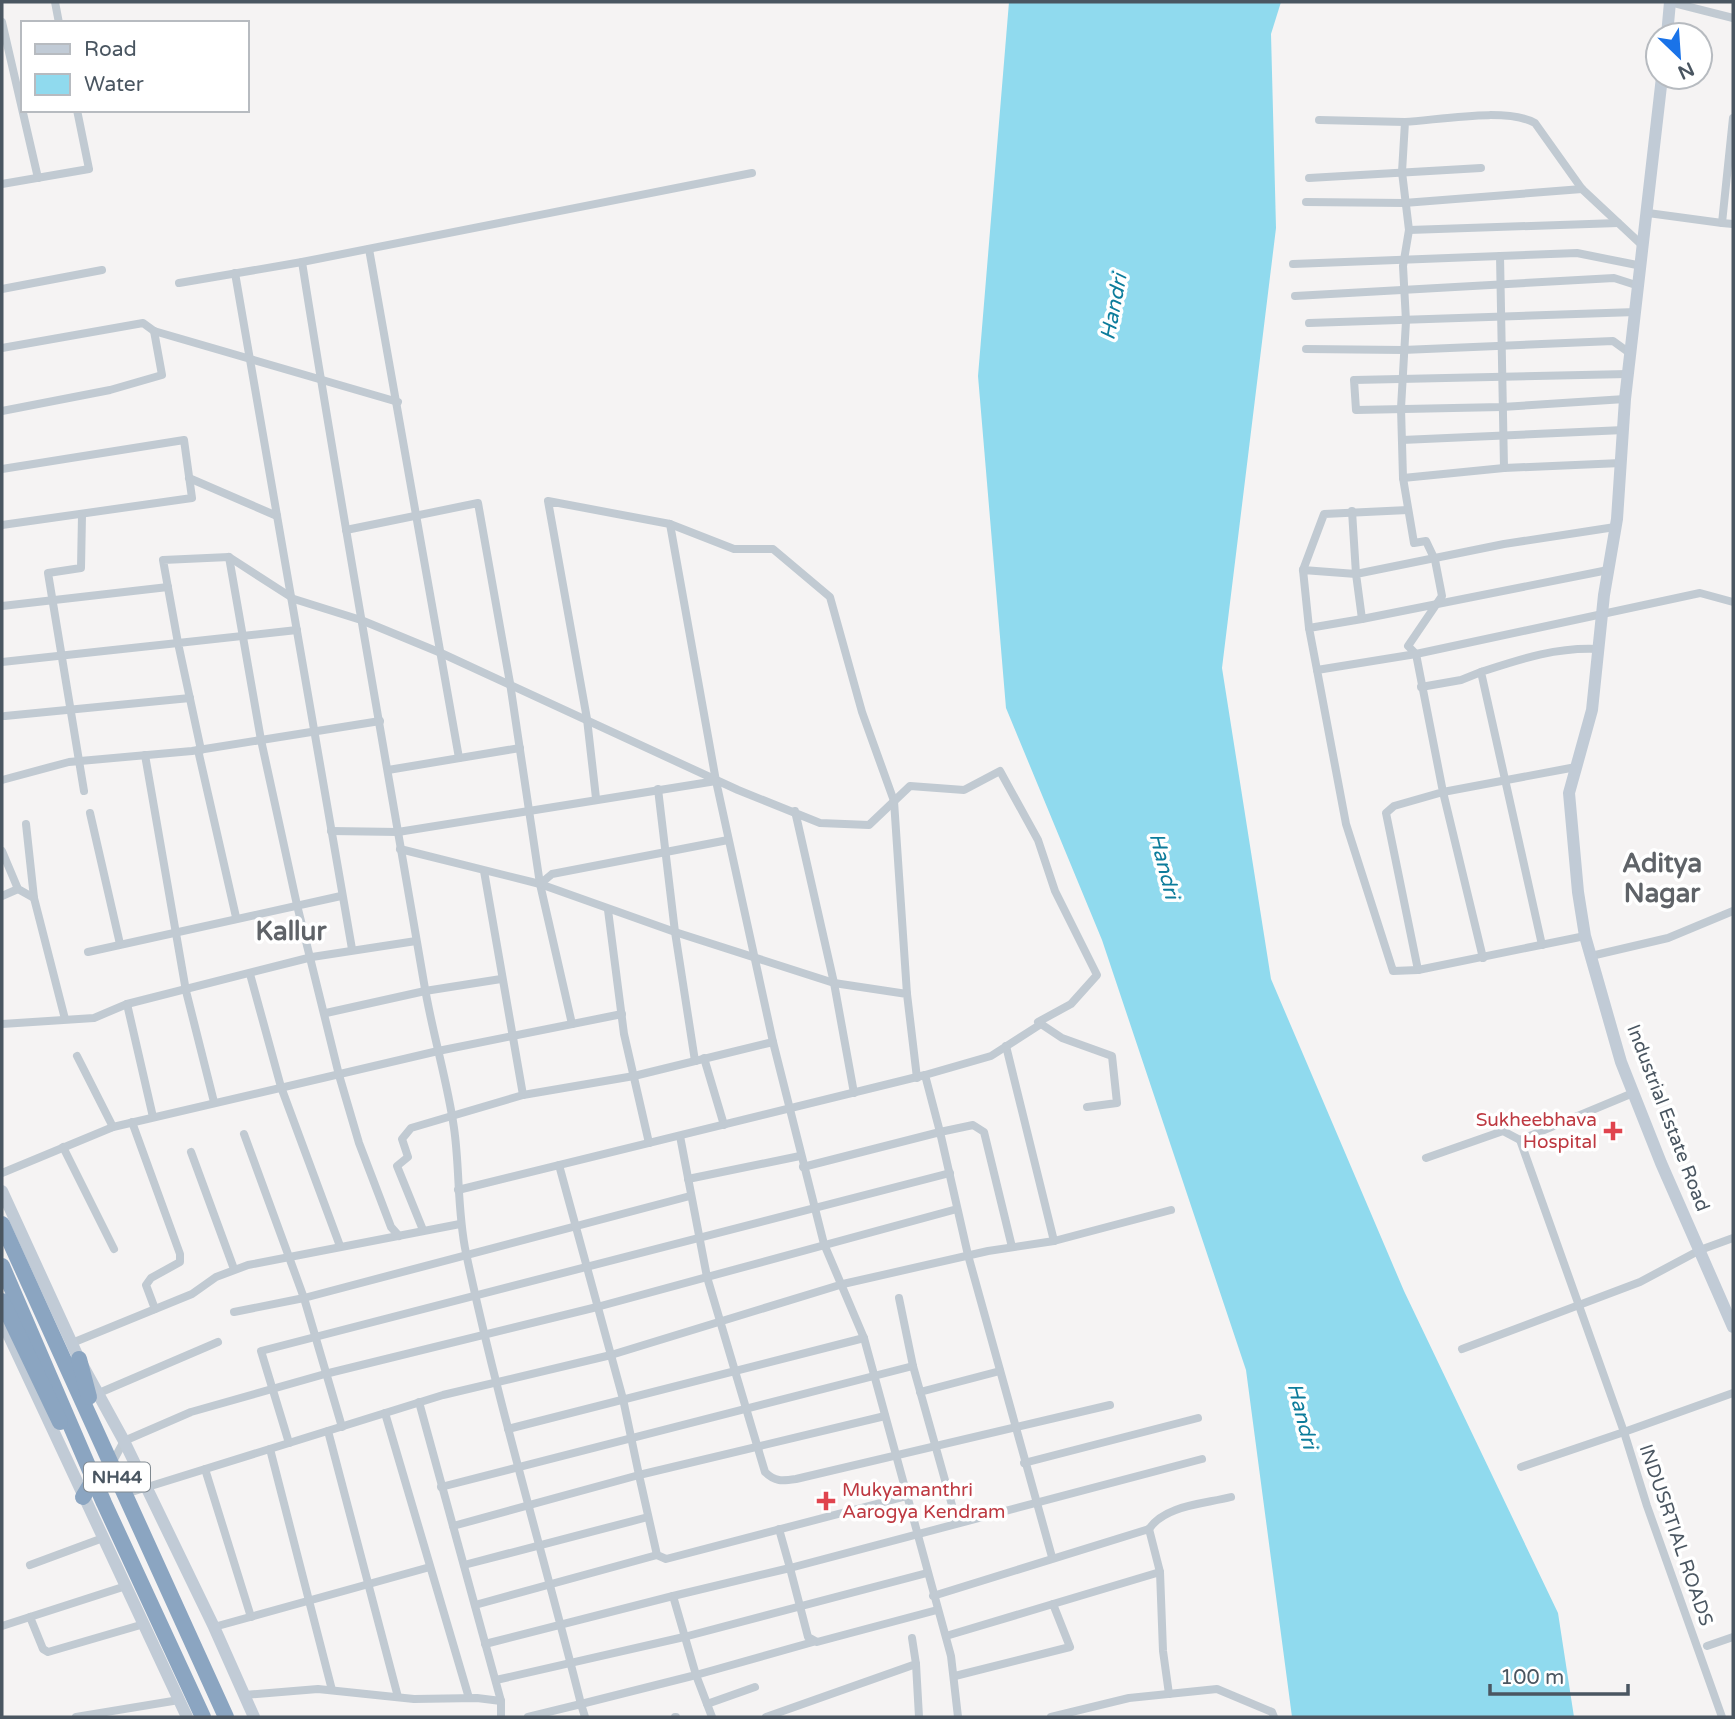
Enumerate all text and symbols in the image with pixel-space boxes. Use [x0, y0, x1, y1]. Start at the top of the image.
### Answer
legend [21, 21, 248, 112]
north arrow [1644, 21, 1714, 91]
text: Road [84, 37, 137, 62]
text: N [1674, 57, 1697, 84]
text: Water [84, 72, 144, 97]
water label: Handri [1095, 269, 1133, 342]
water label: Handri [1144, 830, 1185, 904]
district label: Aditya Nagar [1622, 848, 1702, 909]
district label: Kallur [256, 916, 327, 947]
street label: Industrial Estate Road [1622, 1021, 1714, 1215]
place label: Sukheebhava Hospital [1476, 1109, 1597, 1153]
marker: Sukheebhava Hospital [1603, 1121, 1623, 1141]
water label: Handri [1282, 1380, 1323, 1454]
street label: INDUSRTIAL ROADS [1635, 1441, 1717, 1629]
road number: NH44 [84, 1462, 150, 1492]
place label: Mukyamanthri Aarogya Kendram [842, 1479, 1006, 1523]
marker: Mukyamanthri Aarogya Kendram [816, 1491, 836, 1511]
scale bar [1490, 1652, 1628, 1696]
text: 100 m [1500, 1665, 1564, 1690]

